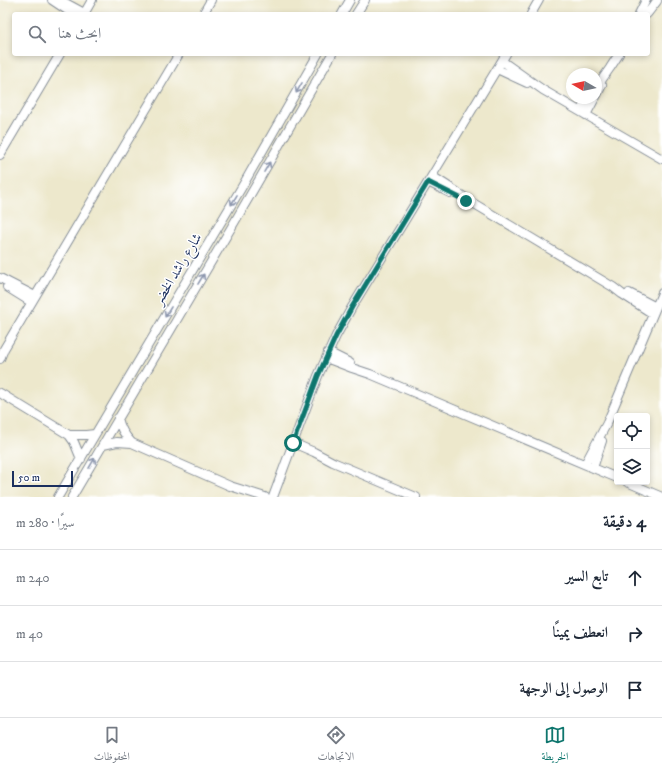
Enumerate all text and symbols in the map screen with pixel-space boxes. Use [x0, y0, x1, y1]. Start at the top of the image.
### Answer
search box [12, 12, 650, 56]
icon: search [26, 23, 48, 45]
text: ابحث هنا [58, 24, 101, 43]
north arrow [566, 68, 602, 104]
one-way arrow [294, 82, 302, 94]
one-way arrow [263, 161, 271, 173]
route end [457, 192, 475, 210]
one-way arrow [229, 194, 237, 206]
street label: شارع راشد الخضر [149, 230, 208, 311]
one-way arrow [198, 273, 206, 285]
one-way arrow [163, 306, 171, 318]
map controls [614, 413, 650, 485]
button: locate [614, 413, 650, 449]
route start [284, 434, 302, 452]
button: layers [614, 449, 650, 485]
one-way arrow [88, 457, 96, 469]
scale bar [12, 469, 73, 488]
text: 50 m [18, 471, 40, 485]
text: 4 دقيقة [603, 511, 646, 533]
text: سيرًا · 280 m [16, 515, 75, 531]
text: تابع السير [566, 567, 608, 586]
icon: ahead [624, 567, 646, 589]
text: 240 m [16, 570, 49, 586]
text: انعطف يمينًا [553, 623, 608, 642]
icon: right [624, 623, 646, 645]
text: 40 m [16, 626, 43, 642]
text: الوصول إلى الوجهة [519, 679, 608, 698]
icon: arrive [624, 679, 646, 701]
tab: المحفوظات [94, 724, 130, 767]
tab: الاتجاهات [317, 724, 354, 767]
tab: الخريطة [542, 724, 568, 767]

